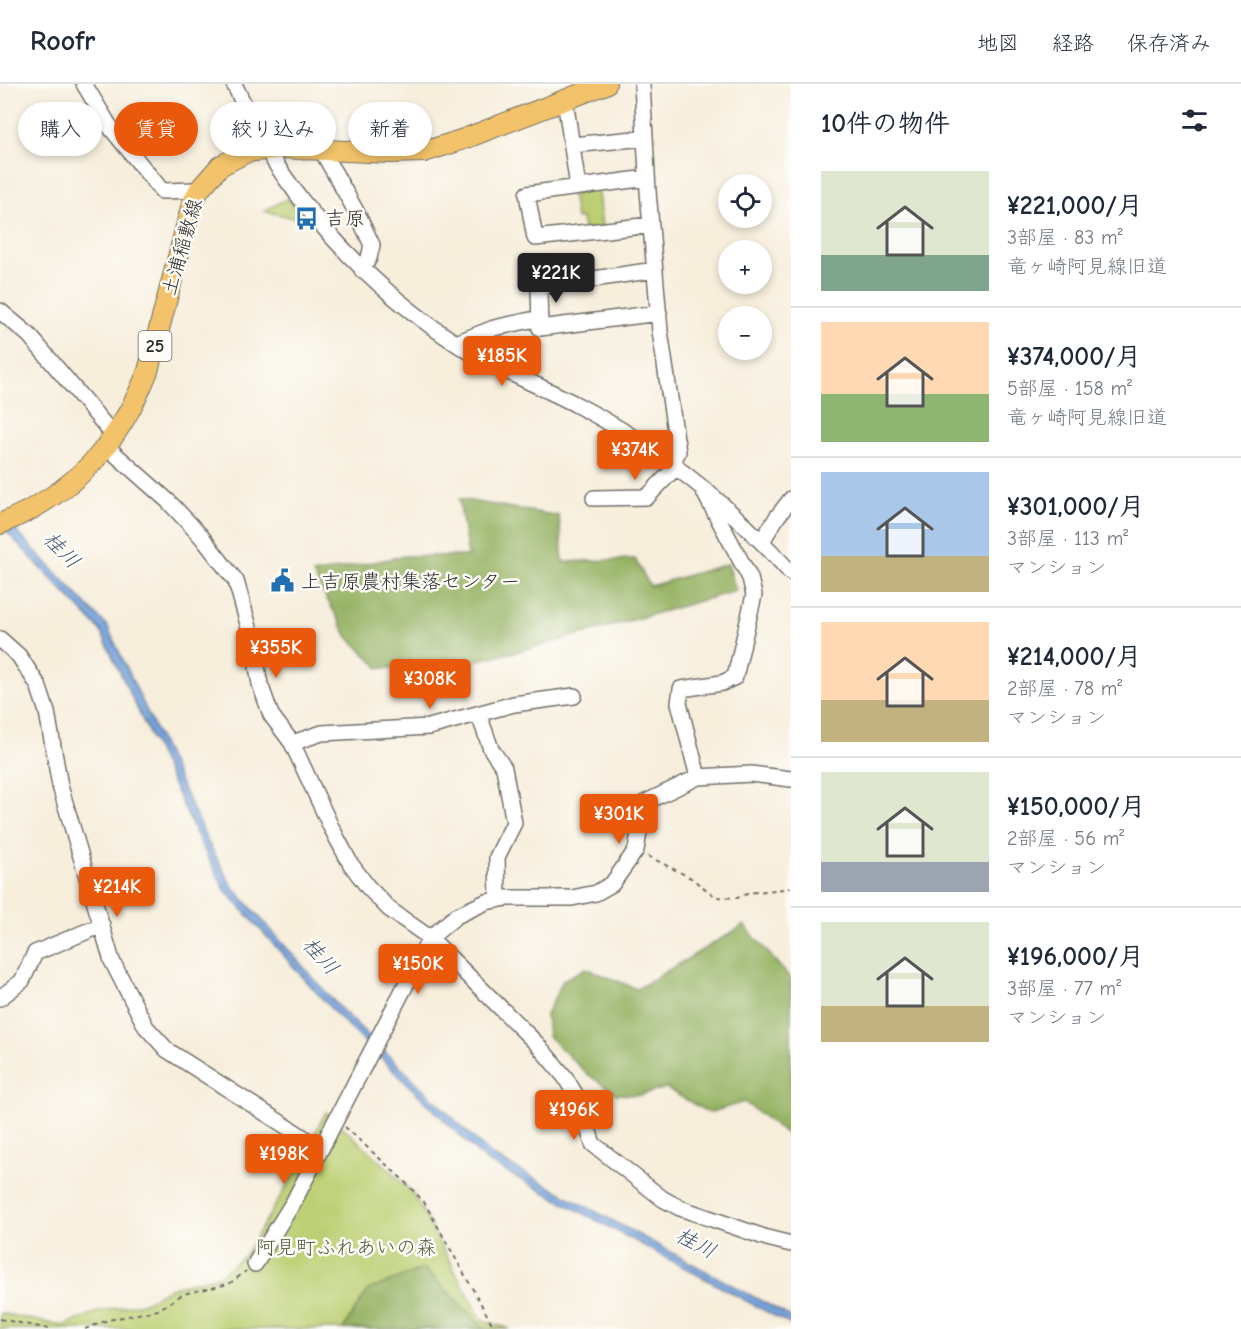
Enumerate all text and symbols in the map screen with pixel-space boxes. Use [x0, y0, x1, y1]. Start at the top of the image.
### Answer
text: Roofr [30, 25, 95, 57]
text: 地図 [977, 31, 1019, 55]
text: 経路 [1052, 31, 1094, 55]
text: 保存済み [1127, 31, 1211, 55]
chip: 購入 [18, 102, 102, 156]
chip: 賃貸 [114, 102, 198, 156]
chip: 絞り込み [210, 102, 336, 156]
chip: 新着 [348, 102, 432, 156]
icon: filters [1178, 104, 1211, 137]
text: 10件の物件 [821, 109, 950, 139]
map controls [718, 174, 772, 360]
button: locate [718, 174, 772, 228]
text: ¥221,000/月 [1007, 191, 1143, 221]
icon: home [869, 195, 941, 267]
street label: 土浦稲敷線 [157, 196, 207, 298]
bus stop icon: 吉原 [294, 205, 320, 231]
place label: 吉原 [325, 207, 365, 230]
text: 3部屋 · 83 m² [1007, 226, 1123, 249]
button: + [718, 240, 772, 294]
pin: ¥221K [514, 253, 598, 304]
text: 竜ヶ崎阿見線旧道 [1007, 255, 1167, 278]
text: ¥221K [532, 261, 580, 284]
button: − [718, 306, 772, 360]
road number: 25 [138, 331, 172, 361]
pin: ¥185K [460, 336, 544, 387]
text: ¥374,000/月 [1007, 342, 1141, 372]
text: ¥185K [477, 344, 527, 367]
icon: home [869, 346, 941, 418]
text: 5部屋 · 158 m² [1007, 377, 1132, 400]
text: 竜ヶ崎阿見線旧道 [1007, 406, 1167, 429]
pin: ¥374K [593, 430, 677, 481]
text: ¥374K [611, 438, 659, 461]
text: ¥301,000/月 [1007, 492, 1145, 522]
icon: home [869, 496, 941, 568]
water label: 桂川 [39, 527, 85, 573]
text: 3部屋 · 113 m² [1007, 527, 1128, 550]
text: マンション [1007, 556, 1106, 579]
public building icon: 上吉原農村集落センター [270, 568, 296, 594]
place label: 上吉原農村集落センター [301, 570, 520, 593]
pin: ¥355K [234, 628, 318, 679]
text: ¥355K [250, 636, 302, 659]
text: ¥214,000/月 [1007, 642, 1142, 672]
icon: home [869, 646, 941, 718]
pin: ¥308K [388, 659, 472, 710]
text: ¥308K [404, 667, 456, 690]
text: 2部屋 · 78 m² [1007, 677, 1122, 700]
text: マンション [1007, 706, 1106, 729]
text: ¥150,000/月 [1007, 792, 1146, 822]
pin: ¥301K [577, 794, 661, 845]
icon: home [869, 796, 941, 868]
text: ¥301K [594, 802, 644, 825]
text: 2部屋 · 56 m² [1007, 827, 1124, 850]
text: マンション [1007, 856, 1106, 879]
pin: ¥214K [75, 867, 159, 918]
text: ¥214K [93, 875, 141, 898]
water label: 桂川 [298, 932, 344, 980]
text: ¥196,000/月 [1007, 942, 1144, 972]
pin: ¥150K [376, 944, 460, 995]
icon: home [869, 946, 941, 1018]
text: ¥150K [392, 952, 444, 975]
text: 3部屋 · 77 m² [1007, 977, 1121, 1000]
text: マンション [1007, 1006, 1106, 1029]
pin: ¥196K [532, 1090, 616, 1141]
text: ¥196K [549, 1098, 599, 1121]
pin: ¥198K [242, 1134, 326, 1185]
text: ¥198K [259, 1142, 309, 1165]
water label: 桂川 [672, 1223, 720, 1263]
park label: 阿見町ふれあいの森 [256, 1236, 436, 1259]

